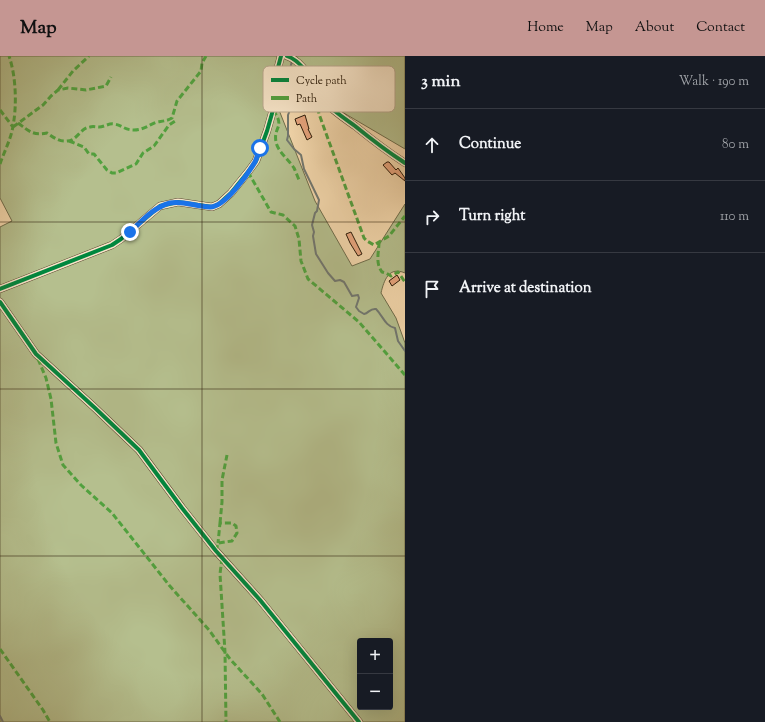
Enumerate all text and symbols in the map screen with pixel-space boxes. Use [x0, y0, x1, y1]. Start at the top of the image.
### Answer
text: Map [20, 15, 57, 42]
text: Home [527, 18, 564, 38]
text: Map [586, 18, 613, 38]
text: About [635, 18, 674, 38]
text: Contact [696, 18, 745, 38]
legend [263, 66, 395, 112]
text: 3 min [421, 70, 460, 94]
text: Cycle path [296, 73, 347, 89]
text: Walk · 190 m [679, 73, 749, 91]
text: Path [296, 91, 318, 107]
icon: ahead [421, 134, 443, 156]
text: Continue [459, 134, 521, 155]
text: 80 m [722, 136, 749, 154]
route start [251, 139, 269, 157]
icon: right [421, 206, 443, 228]
text: Turn right [459, 206, 525, 227]
text: 110 m [720, 208, 749, 226]
route end [121, 223, 139, 241]
icon: arrive [421, 278, 443, 300]
text: Arrive at destination [459, 278, 592, 299]
map controls [357, 638, 393, 710]
button: + [357, 638, 393, 674]
button: − [357, 674, 393, 710]

